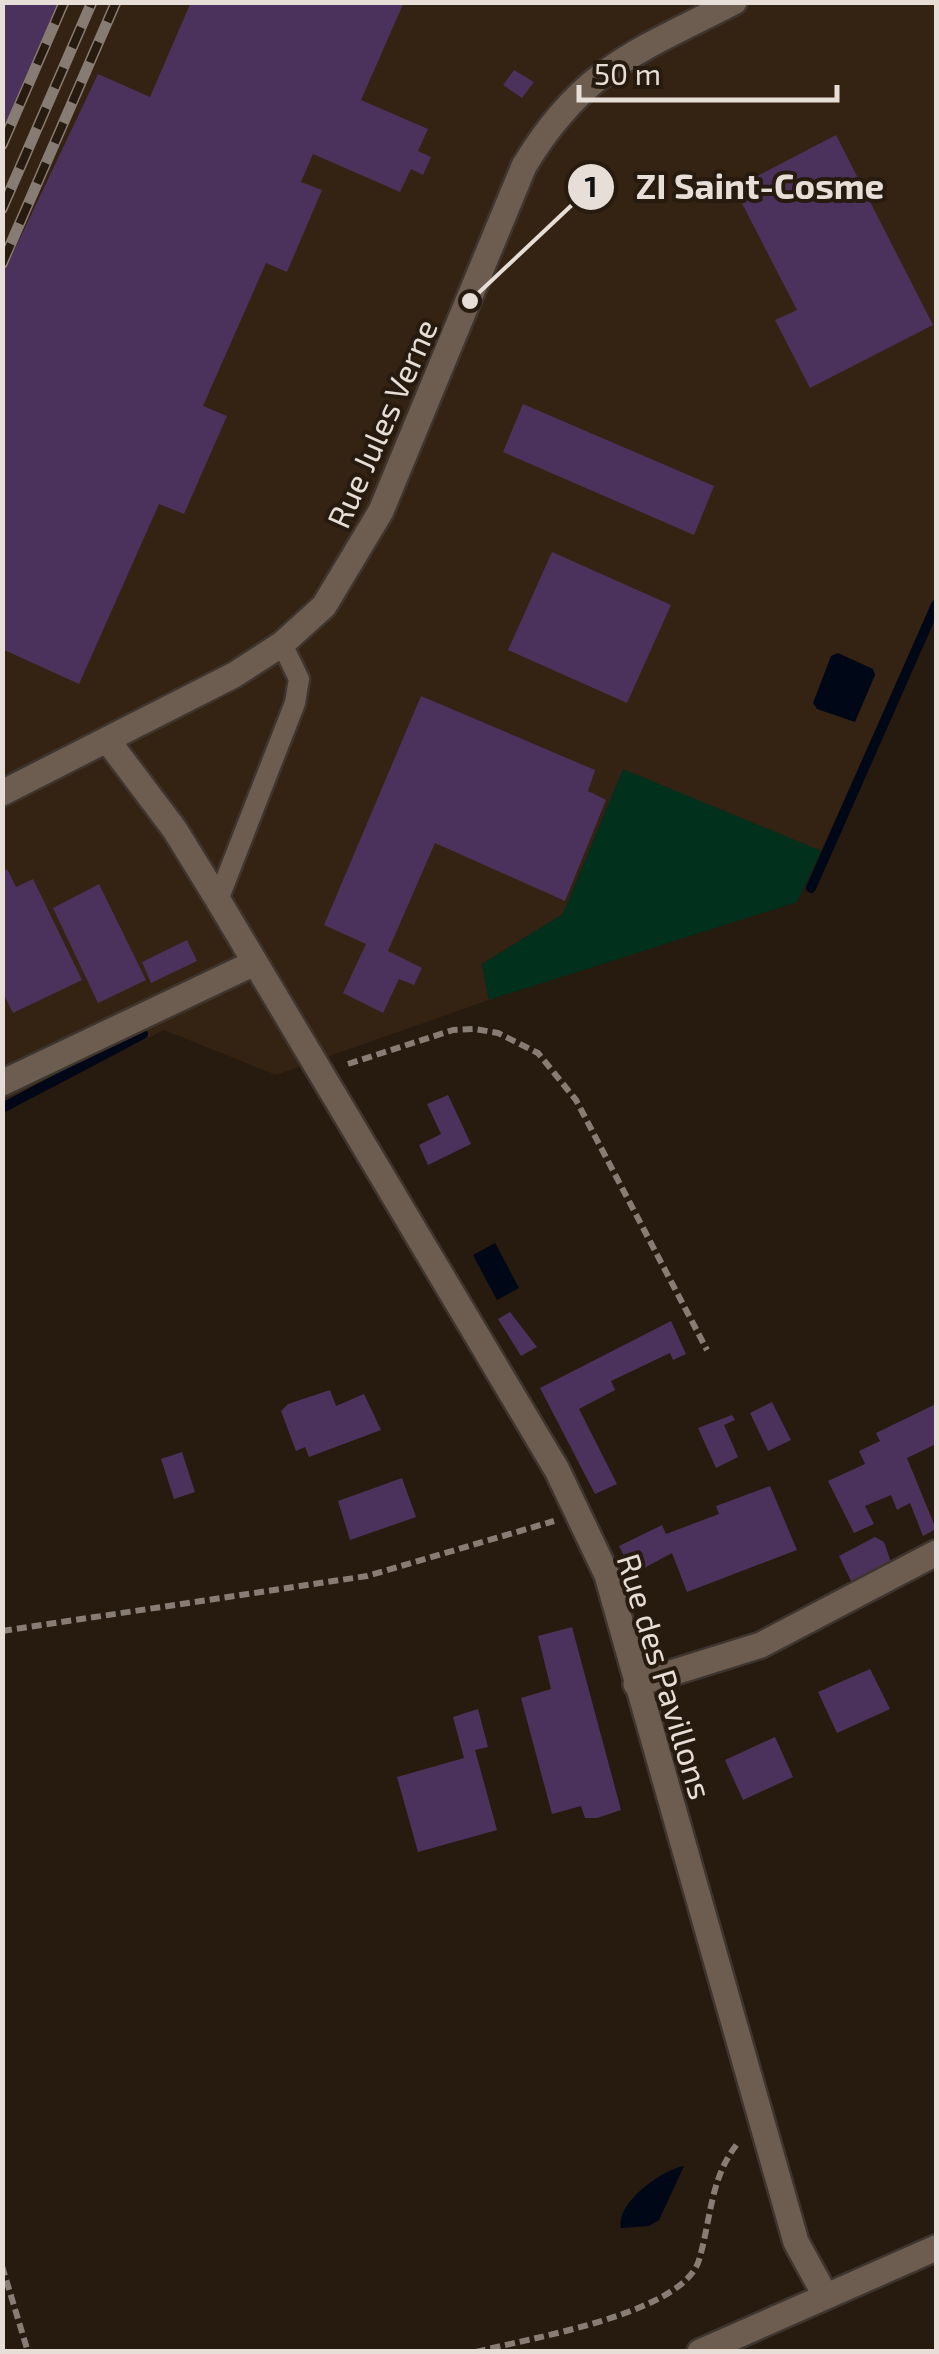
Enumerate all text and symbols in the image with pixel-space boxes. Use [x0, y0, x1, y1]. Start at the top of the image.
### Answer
scale bar [579, 40, 836, 102]
text: 50 m [594, 55, 661, 91]
callout: ZI Saint-Cosme [566, 154, 905, 219]
text: ZI Saint-Cosme [636, 164, 884, 206]
text: 1 [585, 167, 597, 203]
street label: Rue Jules Verne [318, 313, 444, 533]
street label: Rue des Pavillons [611, 1549, 721, 1803]

